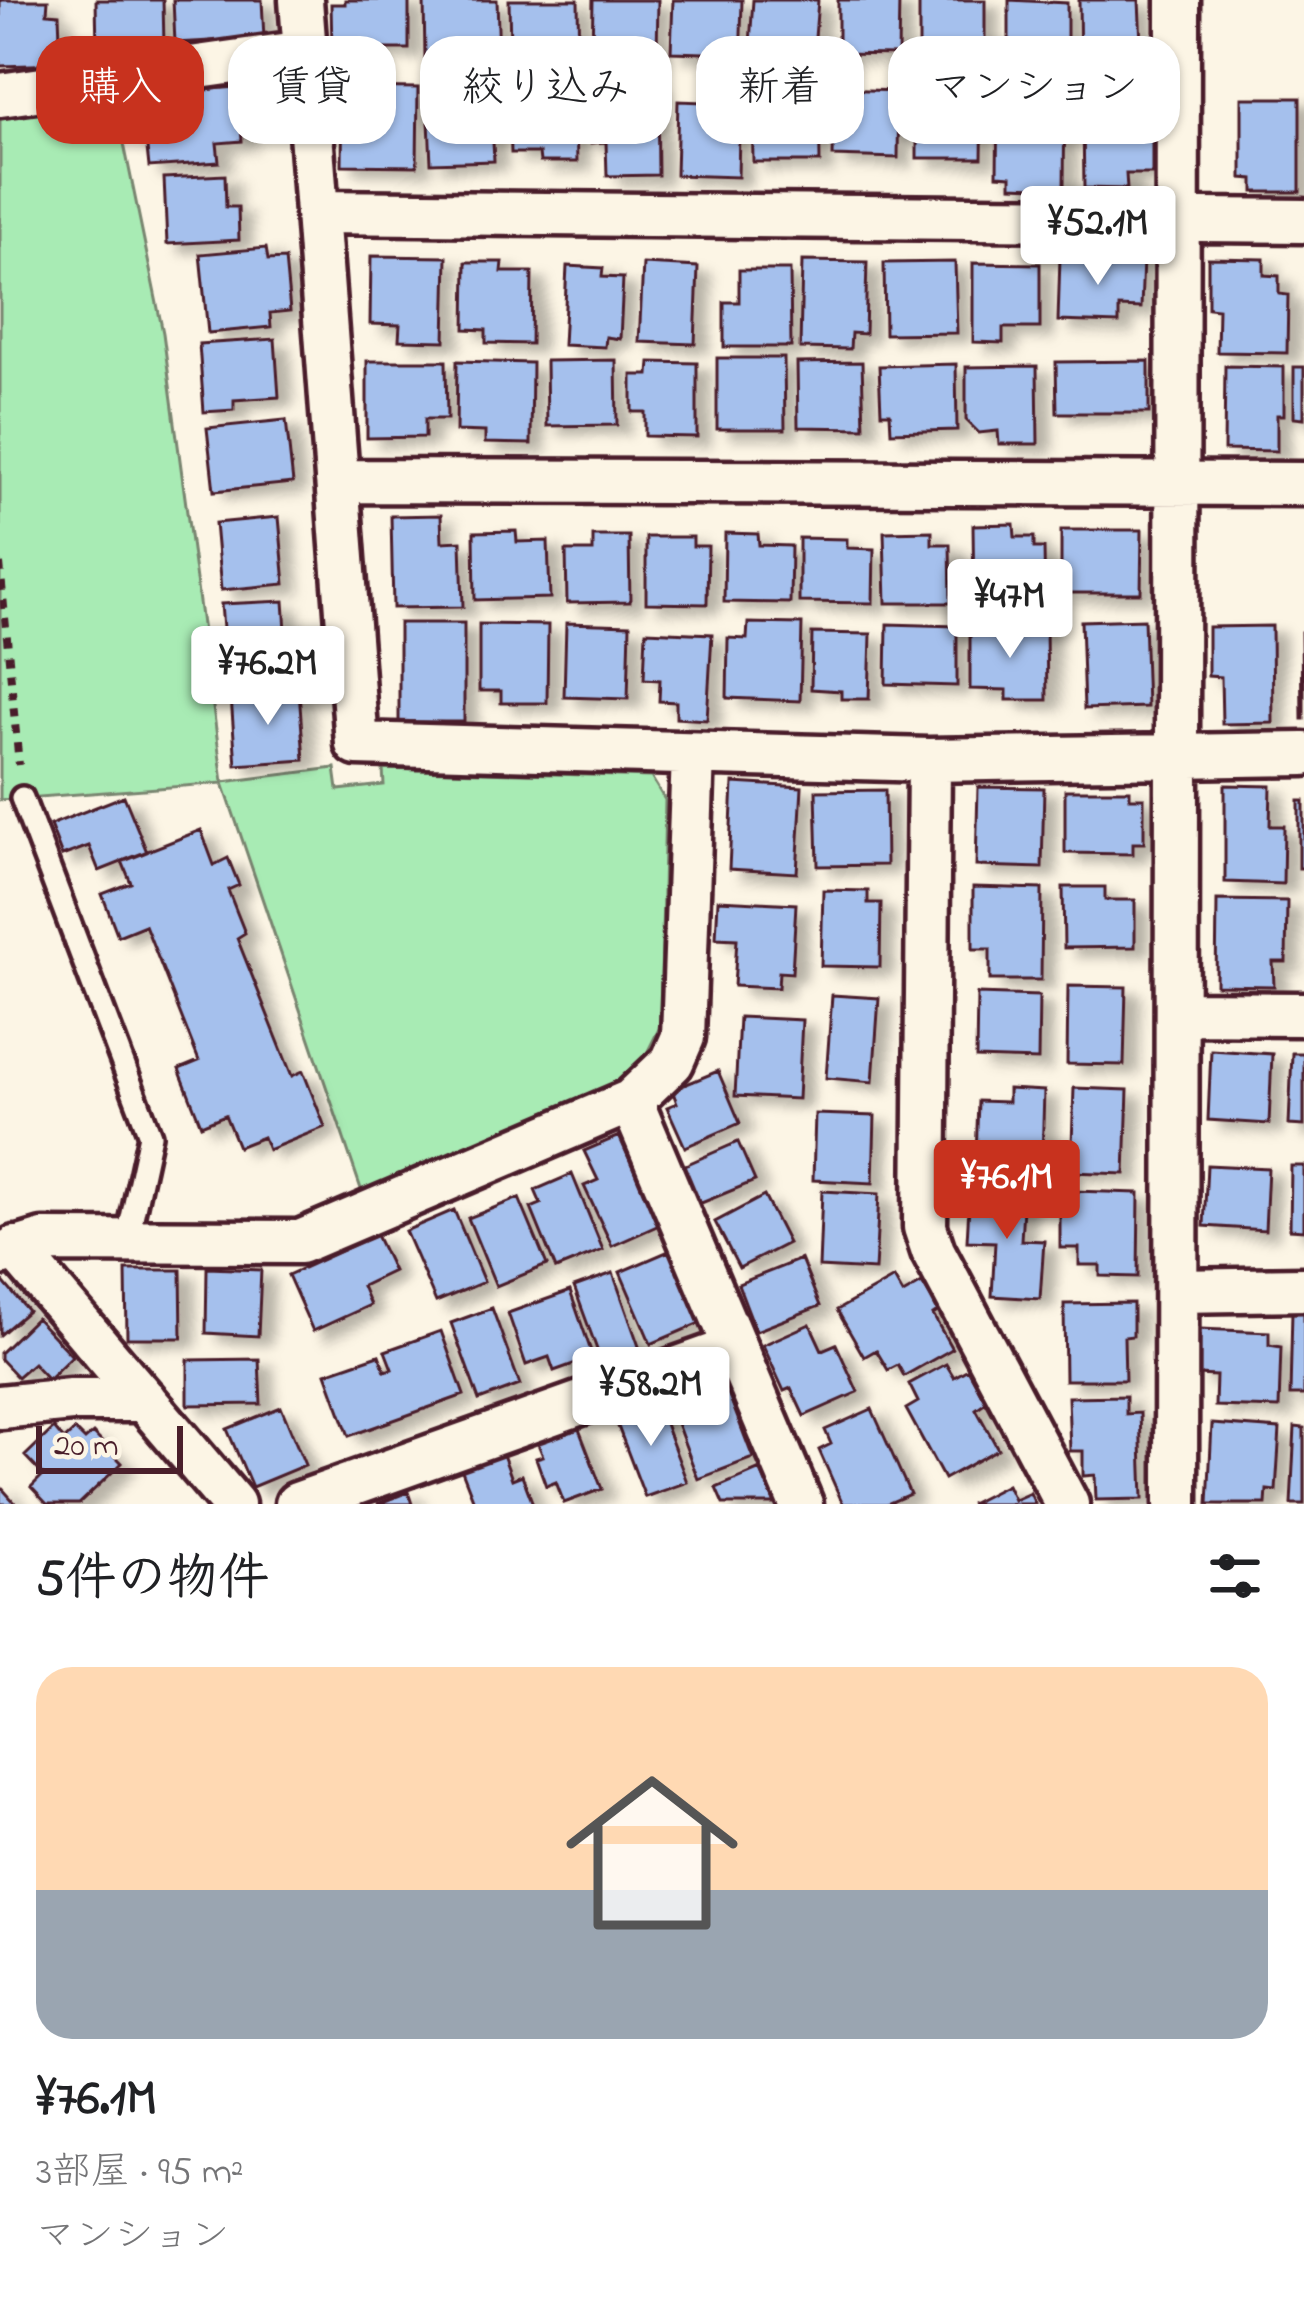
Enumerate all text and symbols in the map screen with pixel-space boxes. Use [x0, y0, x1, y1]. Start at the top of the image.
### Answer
chip: 購入 [36, 36, 204, 144]
chip: 賃貸 [228, 36, 396, 144]
chip: 絞り込み [420, 36, 672, 144]
chip: 新着 [696, 36, 864, 144]
chip: マンション [888, 36, 1180, 144]
pin: ¥52.1M [1000, 186, 1196, 288]
text: ¥52.1M [1048, 196, 1148, 253]
pin: ¥47M [939, 559, 1081, 661]
text: ¥47M [974, 569, 1046, 626]
pin: ¥76.2M [170, 626, 366, 728]
text: ¥76.2M [218, 636, 318, 693]
pin: ¥76.1M [909, 1140, 1105, 1242]
text: ¥76.1M [961, 1150, 1053, 1207]
pin: ¥58.2M [553, 1347, 749, 1449]
text: ¥58.2M [599, 1357, 703, 1414]
scale bar [36, 1420, 183, 1473]
text: 20 m [54, 1423, 119, 1471]
text: 5件の物件 [36, 1543, 269, 1618]
icon: filters [1202, 1543, 1268, 1609]
icon: home [544, 1745, 760, 1961]
text: ¥76.1M [36, 2063, 157, 2138]
text: 3部屋 · 95 m² [36, 2145, 244, 2202]
text: マンション [36, 2209, 229, 2266]

